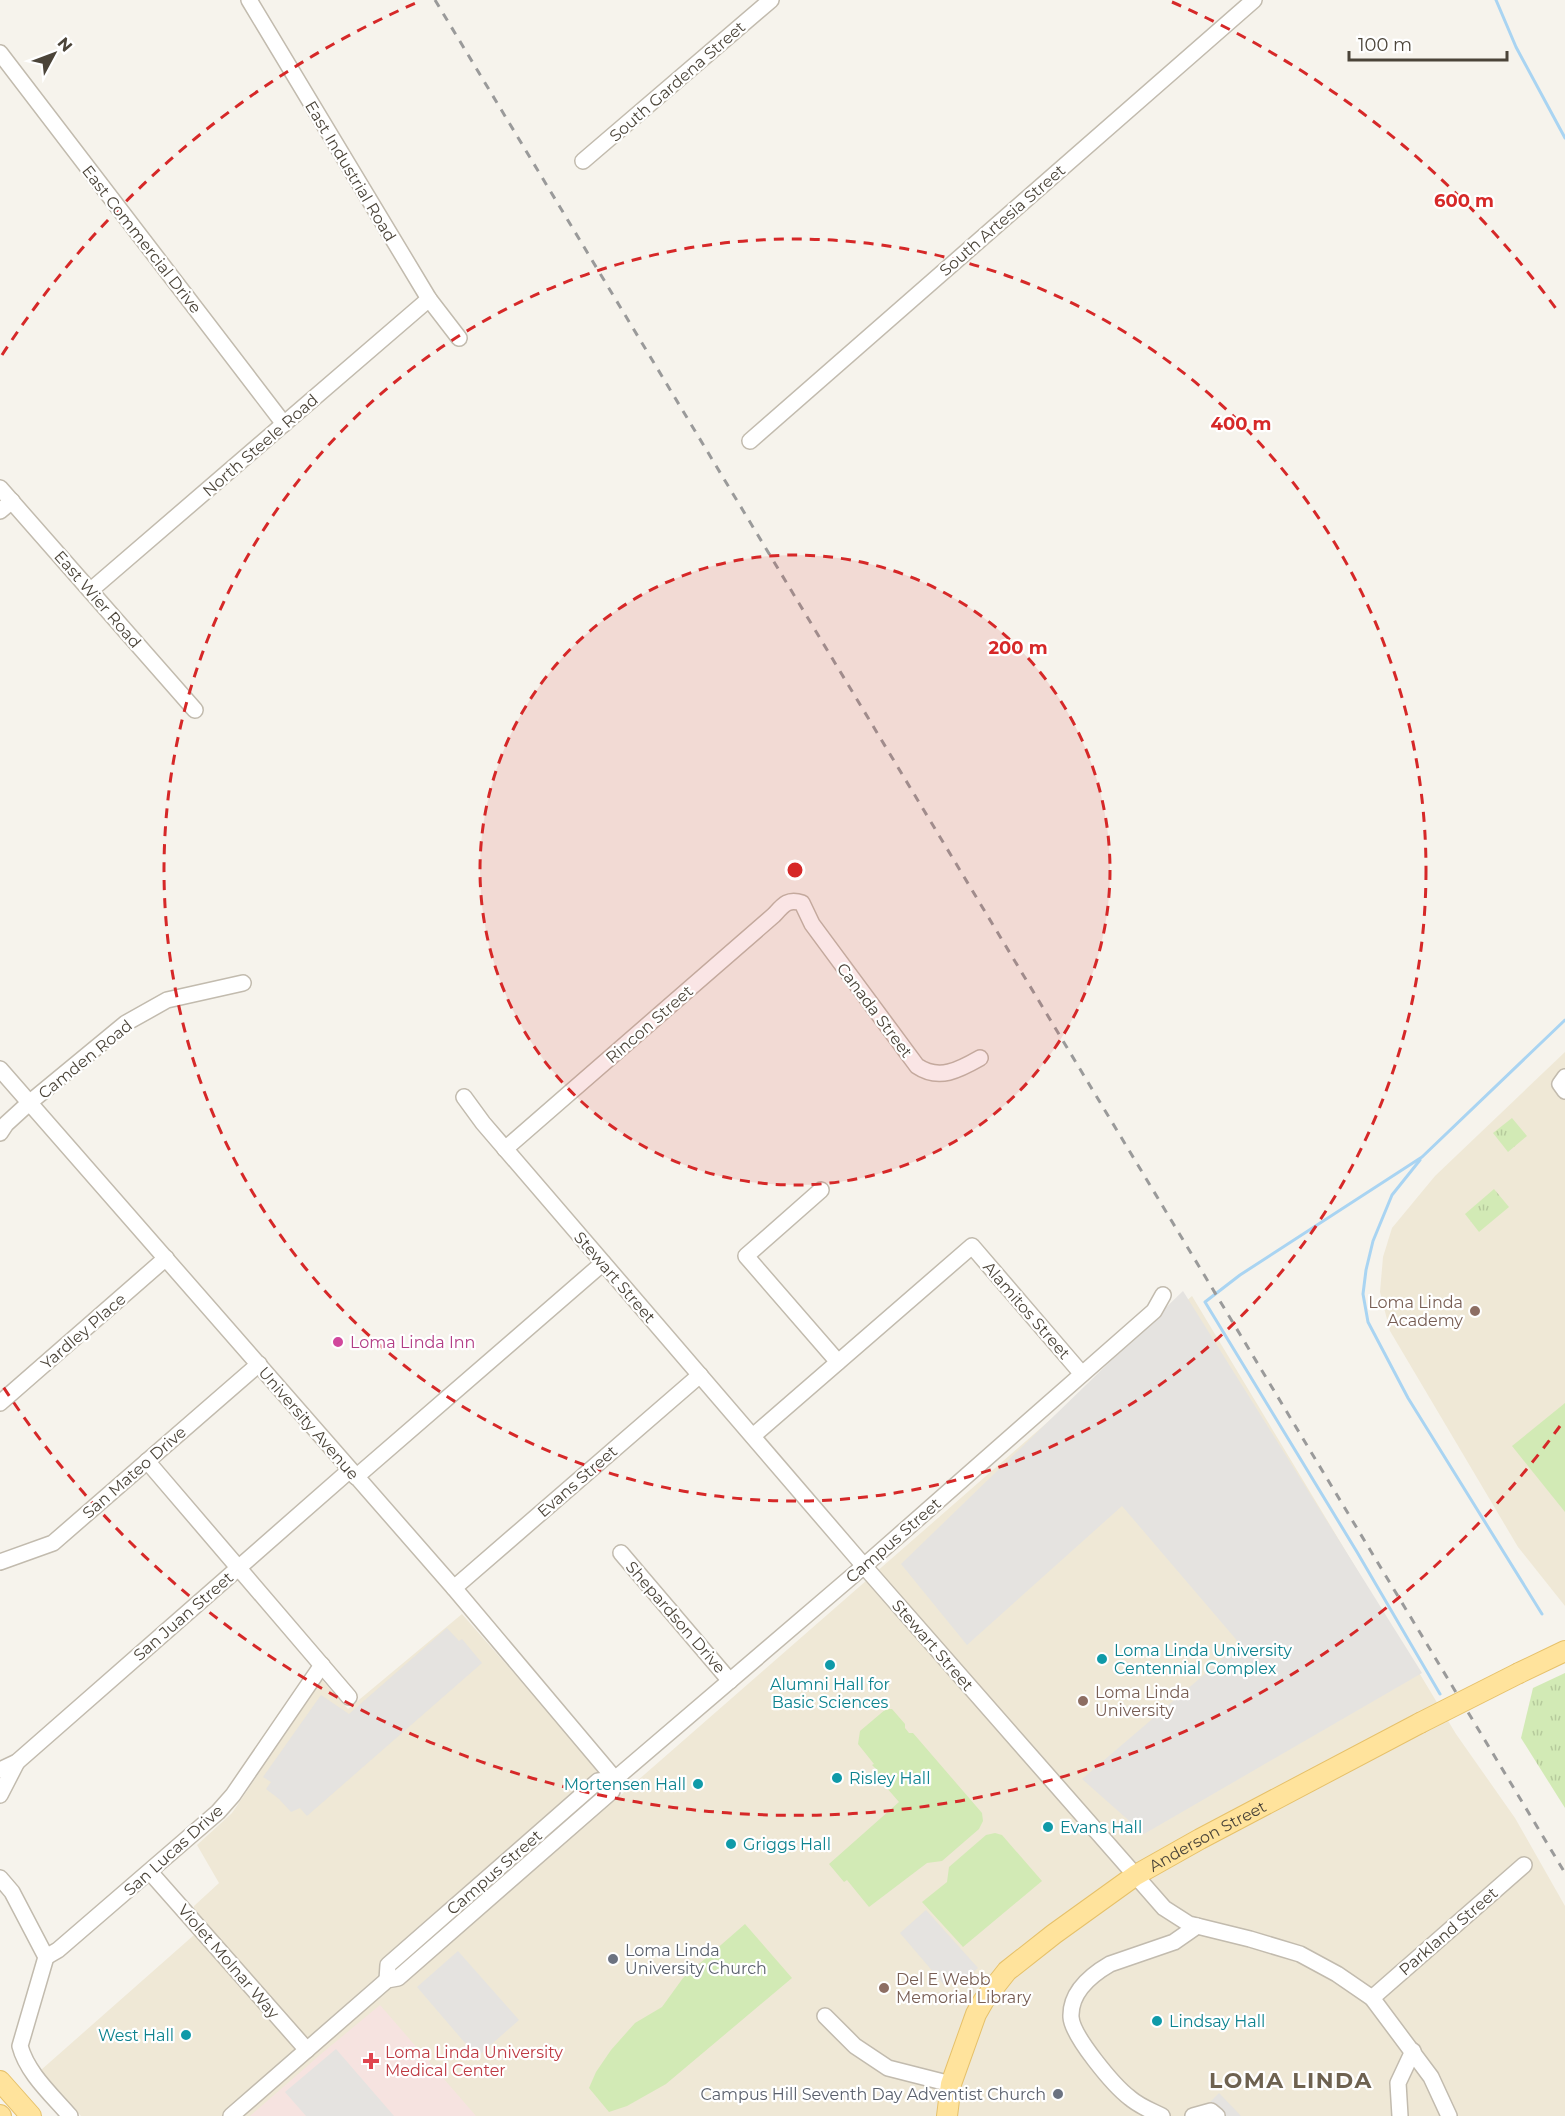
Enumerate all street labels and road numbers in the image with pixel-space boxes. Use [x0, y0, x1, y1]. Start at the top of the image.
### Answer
street label: South Gardena Street [606, 17, 749, 145]
street label: East Industrial Road [301, 98, 400, 245]
street label: South Artesia Street [936, 160, 1069, 280]
street label: East Commercial Drive [78, 162, 205, 317]
street label: North Steele Road [199, 390, 322, 501]
street label: East Wier Road [50, 547, 145, 652]
street label: Canada Street [833, 959, 917, 1062]
street label: Rincon Street [602, 981, 697, 1067]
street label: Camden Road [35, 1016, 136, 1103]
street label: Stewart Street [570, 1228, 660, 1327]
street label: Alamitos Street [979, 1258, 1074, 1363]
street label: Yardley Place [37, 1289, 130, 1373]
street label: University Avenue [254, 1363, 363, 1484]
street label: San Mateo Drive [79, 1422, 190, 1523]
street label: Evans Street [534, 1441, 621, 1521]
street label: Campus Street [842, 1494, 945, 1587]
street label: Shepardson Drive [622, 1557, 729, 1677]
street label: San Juan Street [130, 1568, 237, 1665]
street label: Stewart Street [888, 1596, 978, 1695]
street label: Anderson Street [1146, 1797, 1270, 1876]
street label: San Lucas Drive [120, 1801, 227, 1900]
street label: Campus Street [443, 1826, 546, 1919]
street label: Parkland Street [1395, 1883, 1502, 1979]
street label: Violet Molnar Way [174, 1900, 284, 2023]

